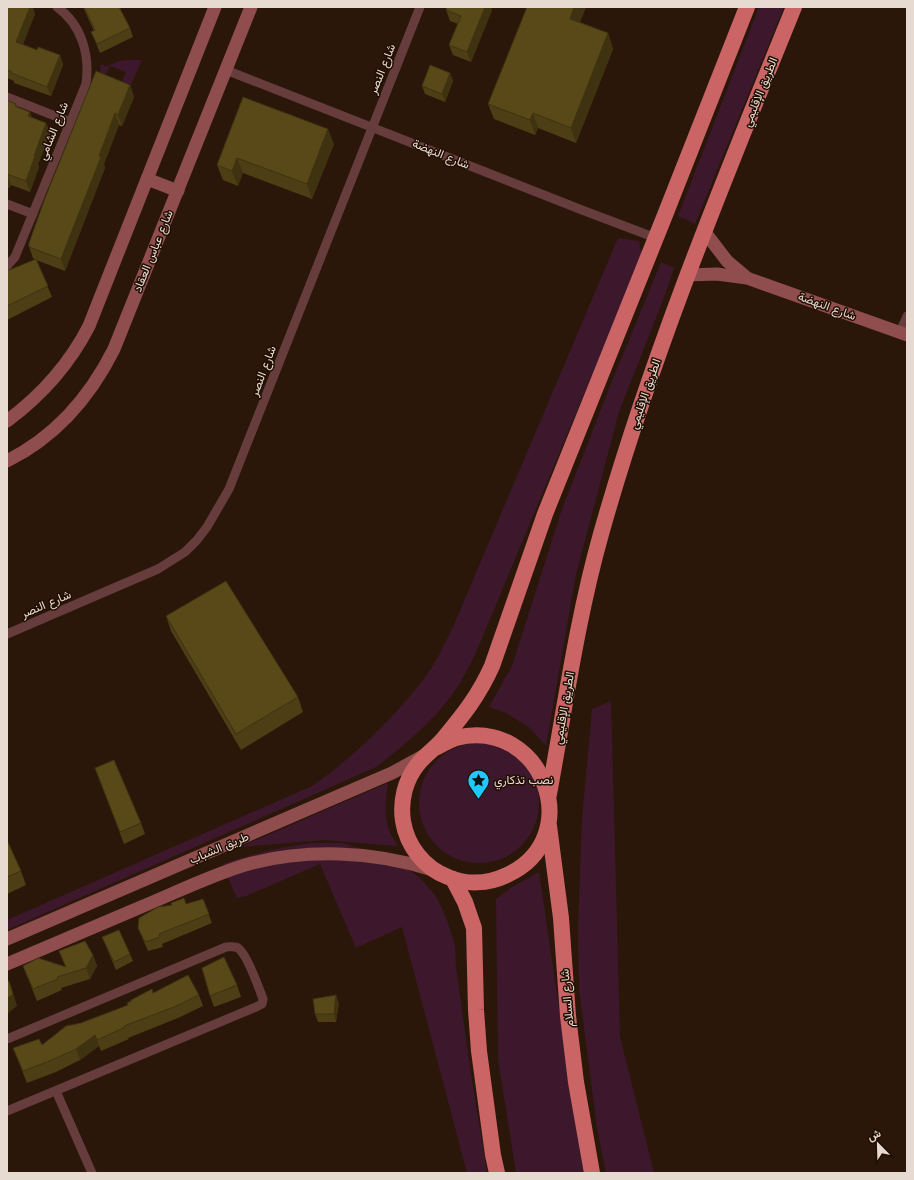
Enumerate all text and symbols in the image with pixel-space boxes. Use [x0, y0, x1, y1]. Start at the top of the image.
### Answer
street label: شارع النصر [363, 41, 400, 98]
street label: الطريق الإقليمي [738, 54, 783, 130]
street label: شارع الشامي [33, 99, 74, 163]
street label: شارع النهضة [410, 134, 472, 174]
street label: شارع عباس العقاد [128, 207, 178, 295]
street label: شارع النهضة [795, 287, 859, 325]
street label: شارع النصر [245, 343, 281, 400]
street label: الطريق الإقليمي [624, 356, 666, 432]
street label: شارع النصر [17, 585, 74, 623]
street label: الطريق الإقليمي [549, 670, 580, 746]
place icon: نصب تذكاري [466, 767, 492, 800]
place label: نصب تذكاري [494, 771, 553, 790]
street label: طريق الشباب [186, 827, 252, 869]
street label: شارع السلام [555, 968, 579, 1028]
north arrow [858, 1124, 898, 1164]
text: ش [865, 1125, 883, 1145]

